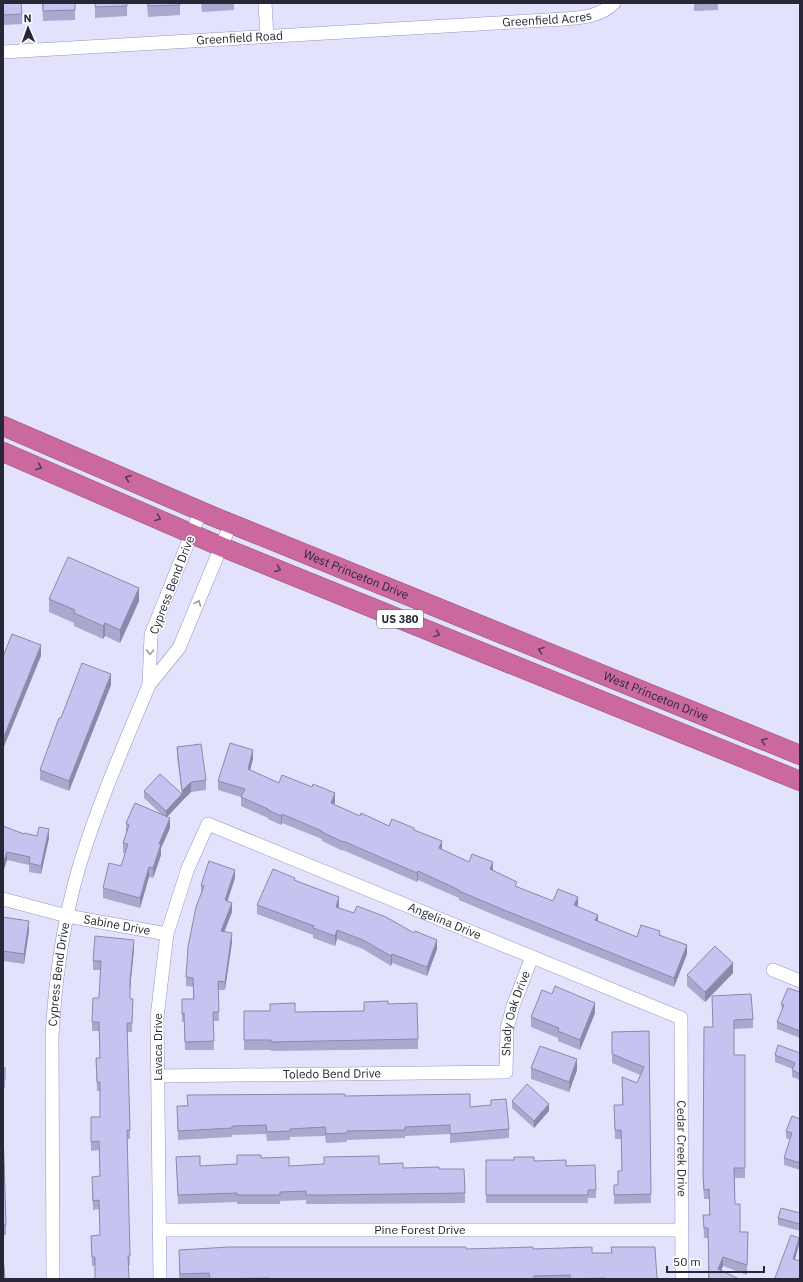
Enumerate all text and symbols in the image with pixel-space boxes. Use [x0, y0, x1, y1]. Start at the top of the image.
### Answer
north arrow [8, 8, 48, 48]
street label: Greenfield Acres [502, 8, 593, 30]
text: N [23, 11, 32, 25]
street label: Greenfield Road [196, 28, 283, 48]
one-way arrow [35, 463, 42, 471]
one-way arrow [125, 475, 132, 483]
one-way arrow [155, 514, 162, 522]
street label: Cypress Bend Drive [146, 533, 197, 636]
street label: West Princeton Drive [301, 546, 411, 602]
one-way arrow [274, 565, 281, 573]
one-way arrow [194, 599, 202, 606]
road number: US 380 [377, 610, 423, 628]
one-way arrow [433, 629, 441, 637]
one-way arrow [537, 646, 544, 654]
one-way arrow [146, 649, 155, 655]
street label: West Princeton Drive [601, 668, 712, 724]
one-way arrow [760, 737, 767, 745]
street label: Angelina Drive [406, 899, 484, 942]
street label: Sabine Drive [82, 911, 152, 938]
street label: Cypress Bend Drive [45, 921, 73, 1027]
street label: Shady Oak Drive [498, 968, 533, 1056]
street label: Lavaca Drive [150, 1013, 165, 1081]
street label: Toledo Bend Drive [283, 1065, 382, 1082]
street label: Cedar Creek Drive [674, 1100, 690, 1197]
street label: Pine Forest Drive [374, 1222, 466, 1237]
scale bar [667, 1248, 764, 1274]
text: 50 m [673, 1254, 701, 1269]

